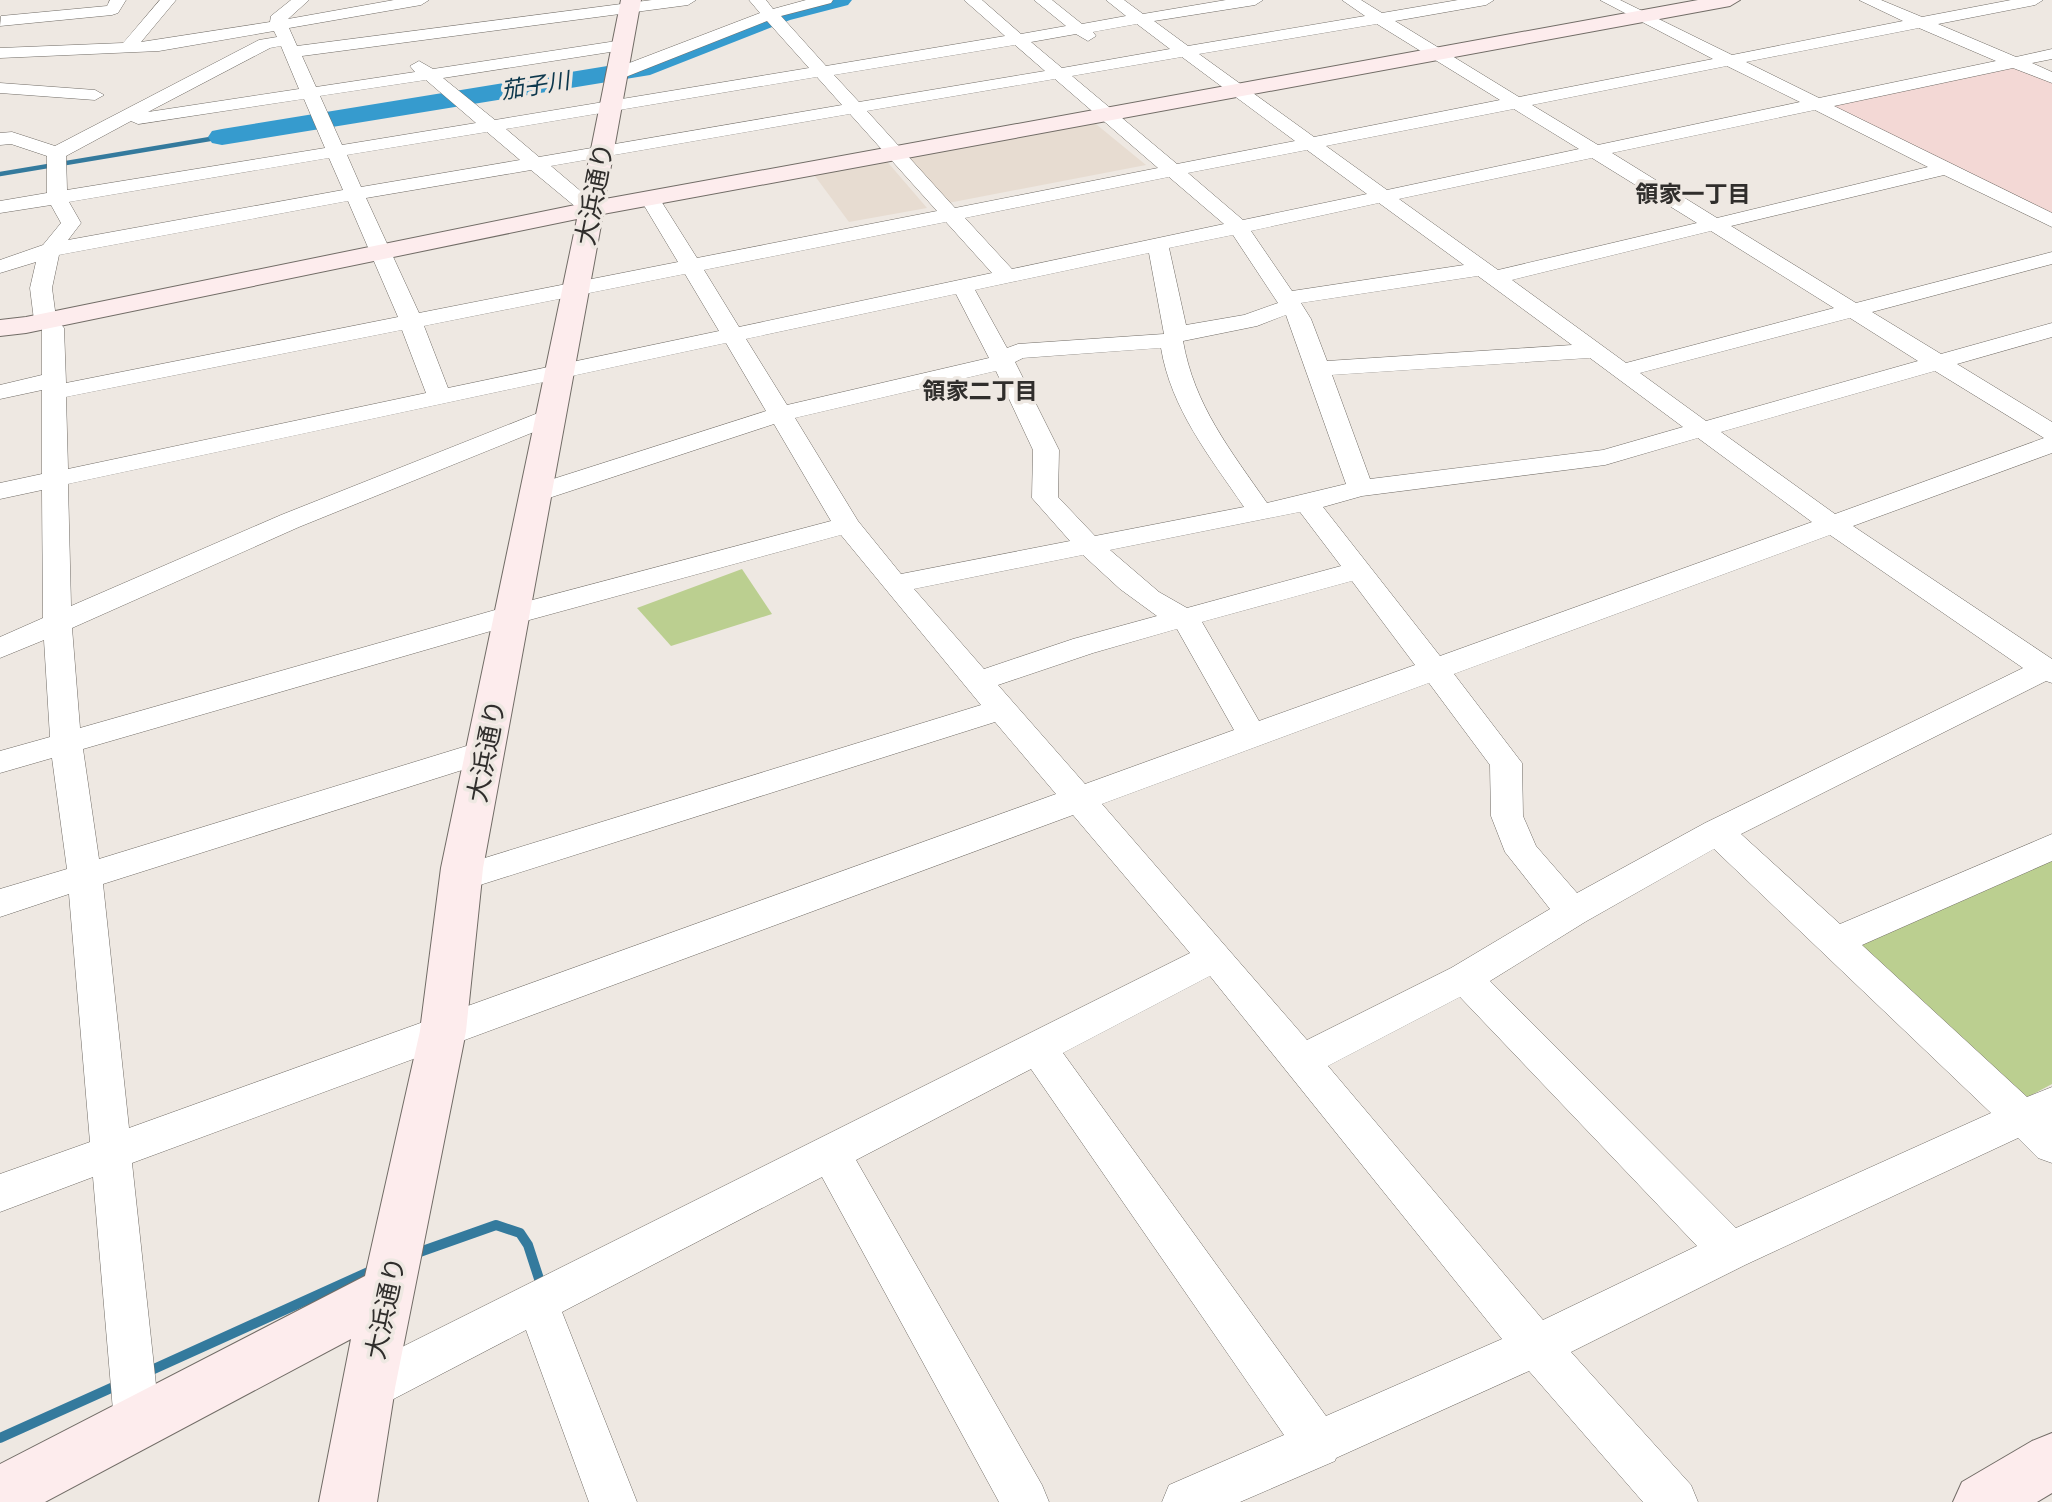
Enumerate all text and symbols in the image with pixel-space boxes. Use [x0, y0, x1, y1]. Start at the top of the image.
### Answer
water label: 茄子川 [499, 65, 574, 105]
street label: 大浜通り [568, 140, 620, 248]
district label: 領家一丁目 [1636, 179, 1751, 208]
district label: 領家二丁目 [923, 376, 1038, 405]
street label: 大浜通り [460, 697, 512, 805]
street label: 大浜通り [358, 1254, 412, 1362]

